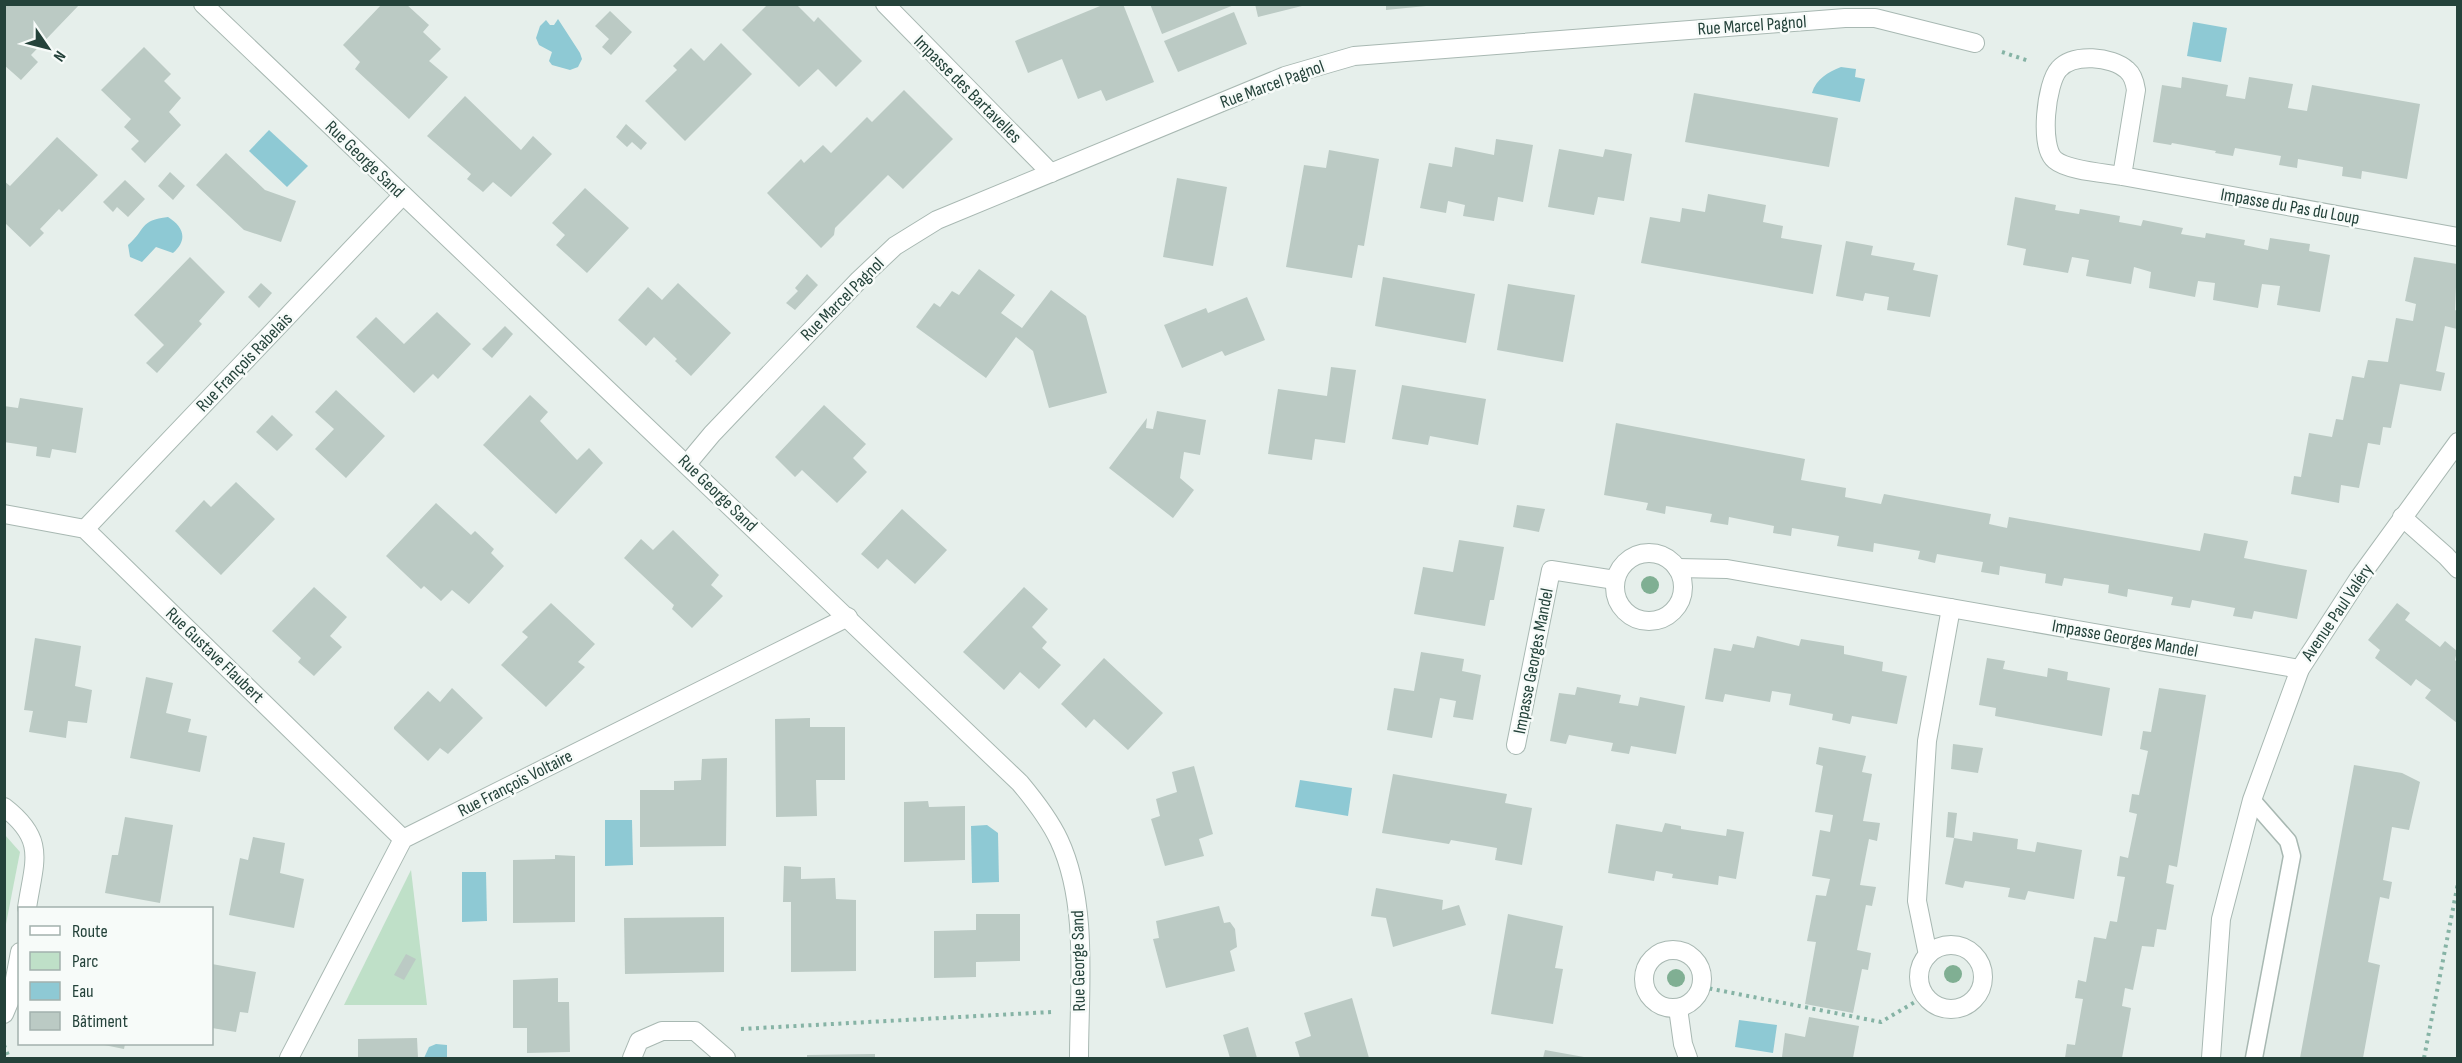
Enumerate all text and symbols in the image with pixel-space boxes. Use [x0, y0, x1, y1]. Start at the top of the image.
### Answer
street label: Rue Marcel Pagnol [1697, 11, 1807, 40]
north arrow [18, 18, 78, 78]
street label: Impasse des Bartavelles [909, 31, 1026, 148]
text: N [49, 47, 69, 65]
street label: Rue Marcel Pagnol [1217, 56, 1327, 113]
street label: Rue George Sand [321, 117, 408, 202]
street label: Impasse du Pas du Loup [2219, 184, 2361, 229]
street label: Rue Marcel Pagnol [796, 253, 888, 345]
street label: Rue François Rabelais [192, 309, 297, 416]
street label: Rue George Sand [674, 451, 761, 536]
street label: Avenue Paul Valéry [2297, 560, 2378, 665]
street label: Impasse Georges Mandel [1509, 587, 1558, 736]
street label: Rue Gustave Flaubert [161, 603, 268, 708]
street label: Impasse Georges Mandel [2050, 615, 2200, 662]
street label: Rue François Voltaire [454, 746, 576, 821]
legend [18, 907, 213, 1045]
street label: Rue George Sand [1067, 910, 1090, 1012]
text: Route [72, 921, 108, 942]
text: Parc [72, 951, 98, 972]
text: Eau [72, 981, 94, 1002]
text: Bâtiment [72, 1011, 128, 1032]

